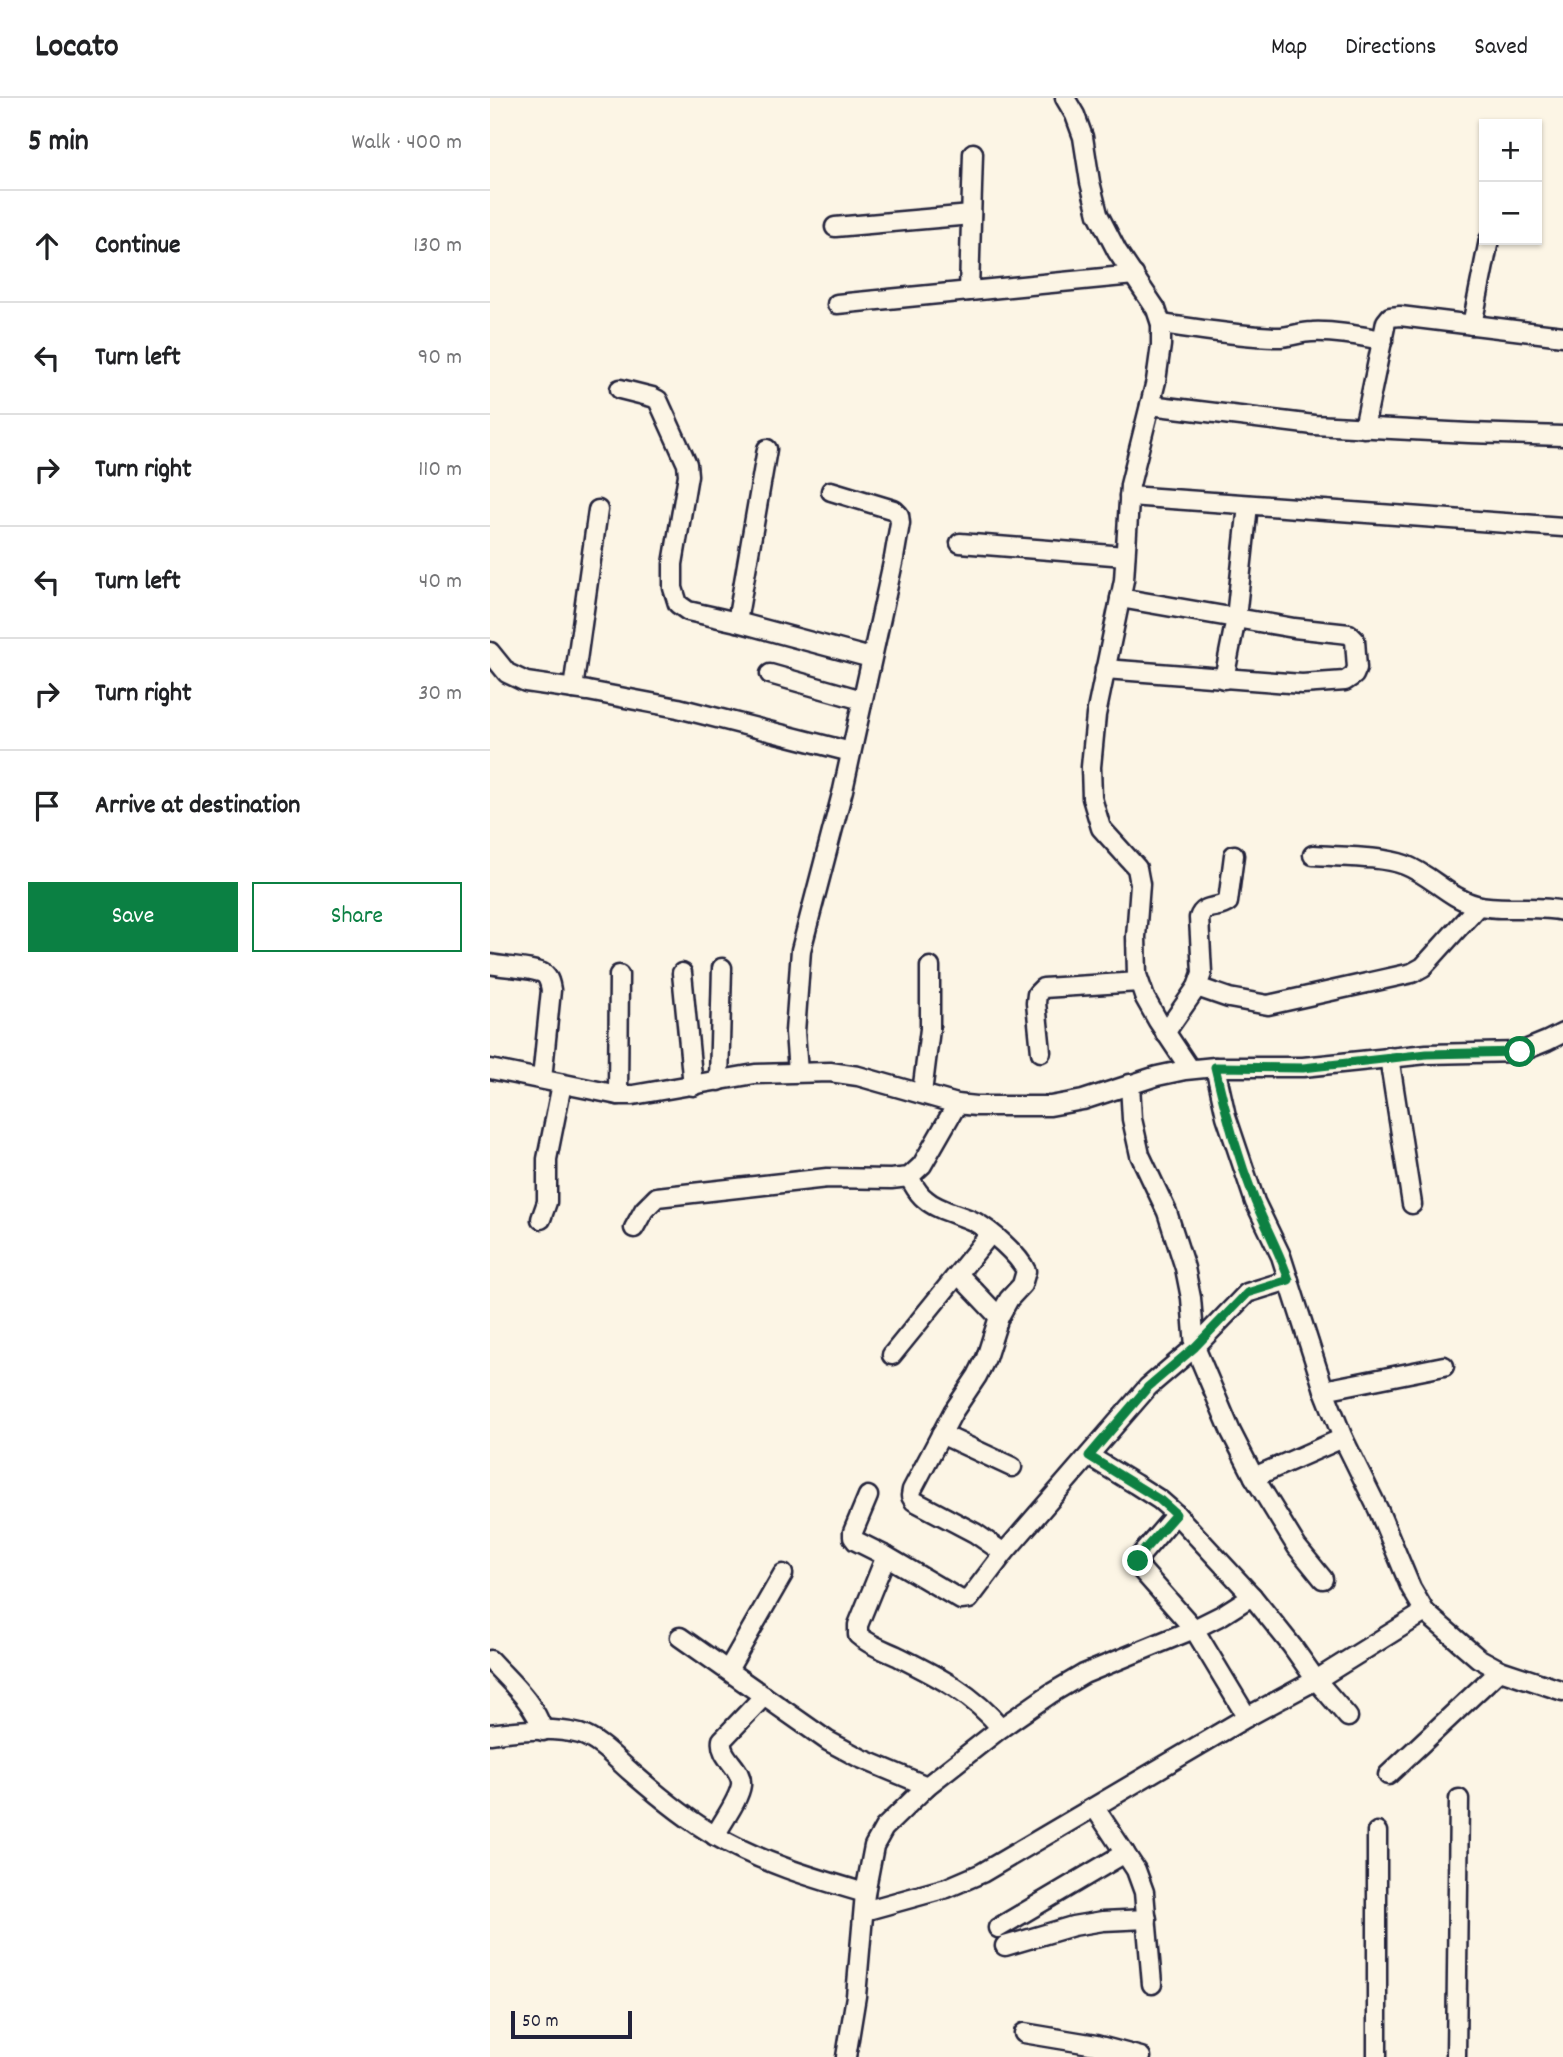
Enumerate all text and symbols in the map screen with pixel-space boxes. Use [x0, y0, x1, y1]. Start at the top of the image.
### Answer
text: Locato [35, 25, 119, 72]
text: Map [1271, 31, 1307, 65]
text: Directions [1345, 31, 1436, 65]
text: Saved [1474, 31, 1528, 65]
map controls [1479, 119, 1542, 245]
button: + [1479, 119, 1542, 182]
text: 5 min [28, 122, 89, 165]
text: Walk · 400 m [352, 127, 462, 160]
button: − [1479, 182, 1542, 245]
icon: ahead [28, 227, 66, 265]
text: Continue [95, 228, 180, 265]
text: 130 m [413, 230, 462, 263]
icon: left [28, 339, 66, 377]
text: Turn left [95, 340, 181, 377]
text: 90 m [418, 342, 462, 375]
icon: right [28, 451, 66, 489]
text: Turn right [95, 452, 192, 489]
text: 110 m [418, 454, 462, 487]
icon: left [28, 563, 66, 601]
text: Turn left [95, 564, 181, 601]
text: 40 m [419, 566, 462, 599]
icon: right [28, 675, 66, 713]
text: Turn right [95, 676, 192, 713]
text: 30 m [418, 678, 462, 711]
icon: arrive [28, 787, 66, 825]
text: Arrive at destination [95, 788, 300, 825]
button: Save [28, 882, 238, 952]
button: Share [252, 882, 462, 952]
route start [1504, 1036, 1535, 1067]
route end [1122, 1545, 1153, 1576]
scale bar [511, 2008, 632, 2040]
text: 50 m [522, 2009, 559, 2036]

